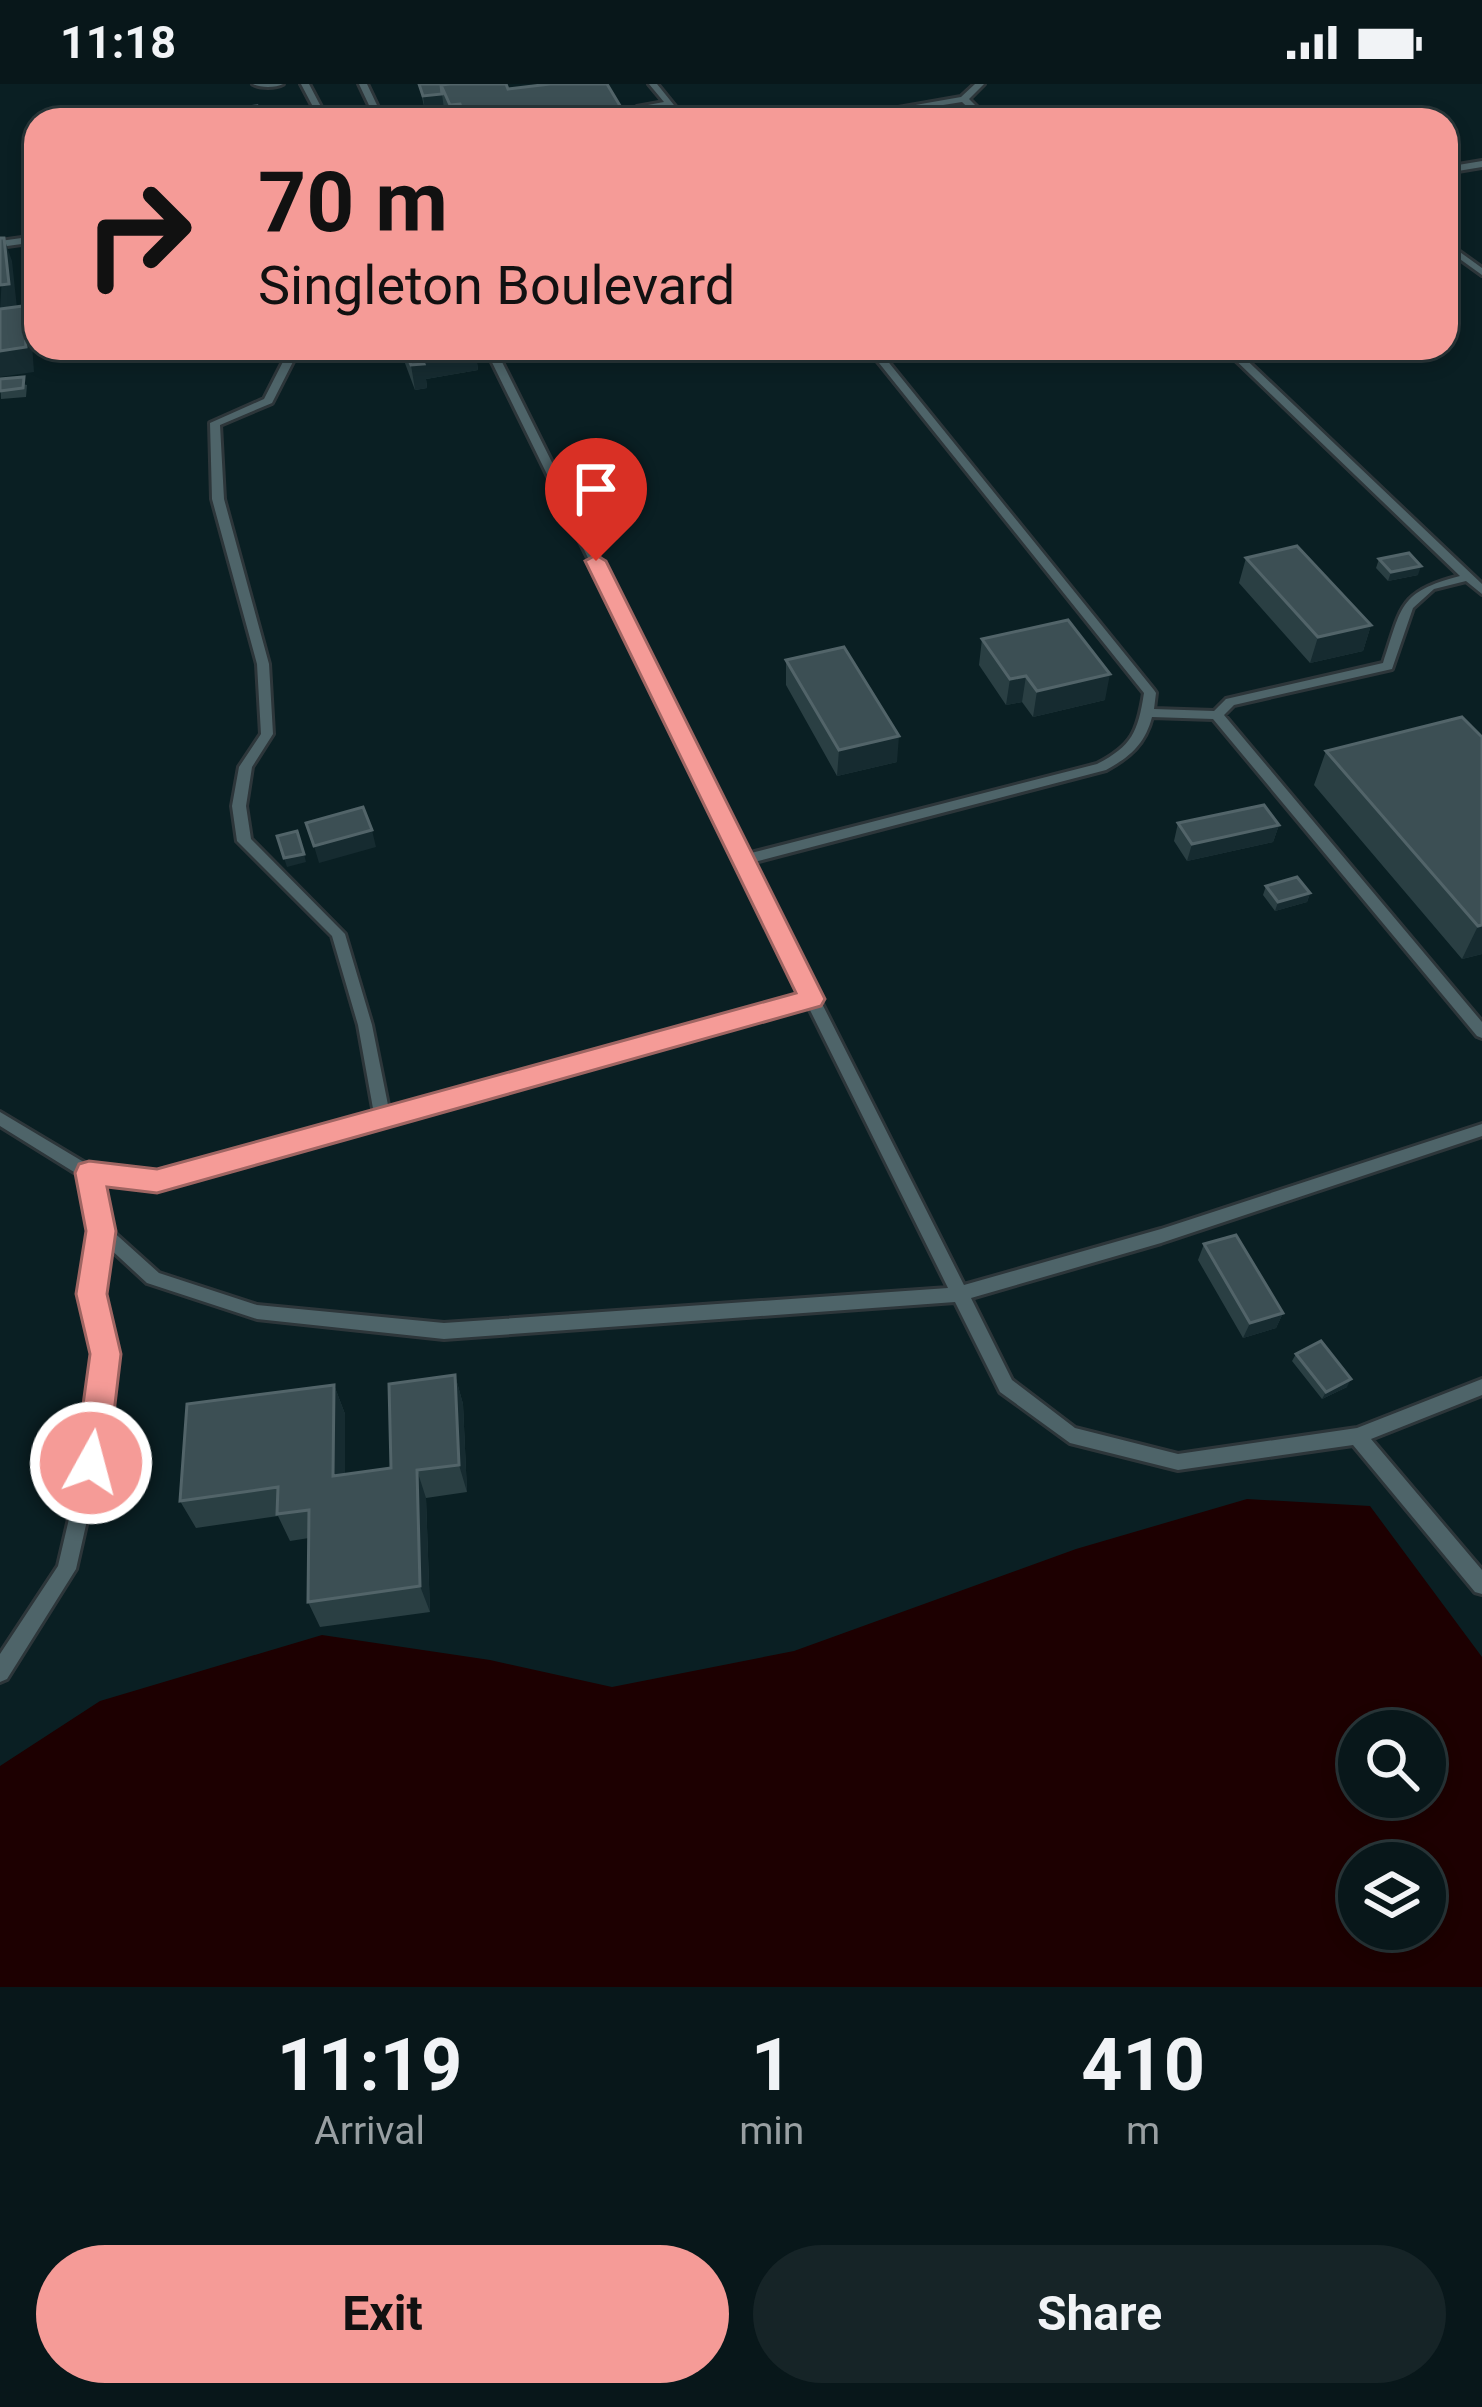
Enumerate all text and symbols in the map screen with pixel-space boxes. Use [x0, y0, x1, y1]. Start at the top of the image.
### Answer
text: 11:18 [60, 16, 176, 69]
text: 70 m [258, 153, 448, 252]
icon: right [60, 156, 216, 312]
text: Singleton Boulevard [258, 254, 735, 317]
pin [545, 438, 647, 561]
icon: arrive [563, 456, 629, 522]
position arrow [28, 1400, 154, 1526]
map controls [1338, 1710, 1446, 1950]
button: search [1338, 1710, 1446, 1818]
button: layers [1338, 1842, 1446, 1950]
text: 11:19 [277, 2023, 462, 2108]
text: 1 [751, 2023, 792, 2108]
text: 410 [1081, 2023, 1205, 2108]
text: Arrival [314, 2108, 425, 2154]
text: min [739, 2108, 804, 2154]
text: m [1126, 2108, 1160, 2154]
button: Exit [36, 2245, 729, 2383]
button: Share [753, 2245, 1446, 2383]

